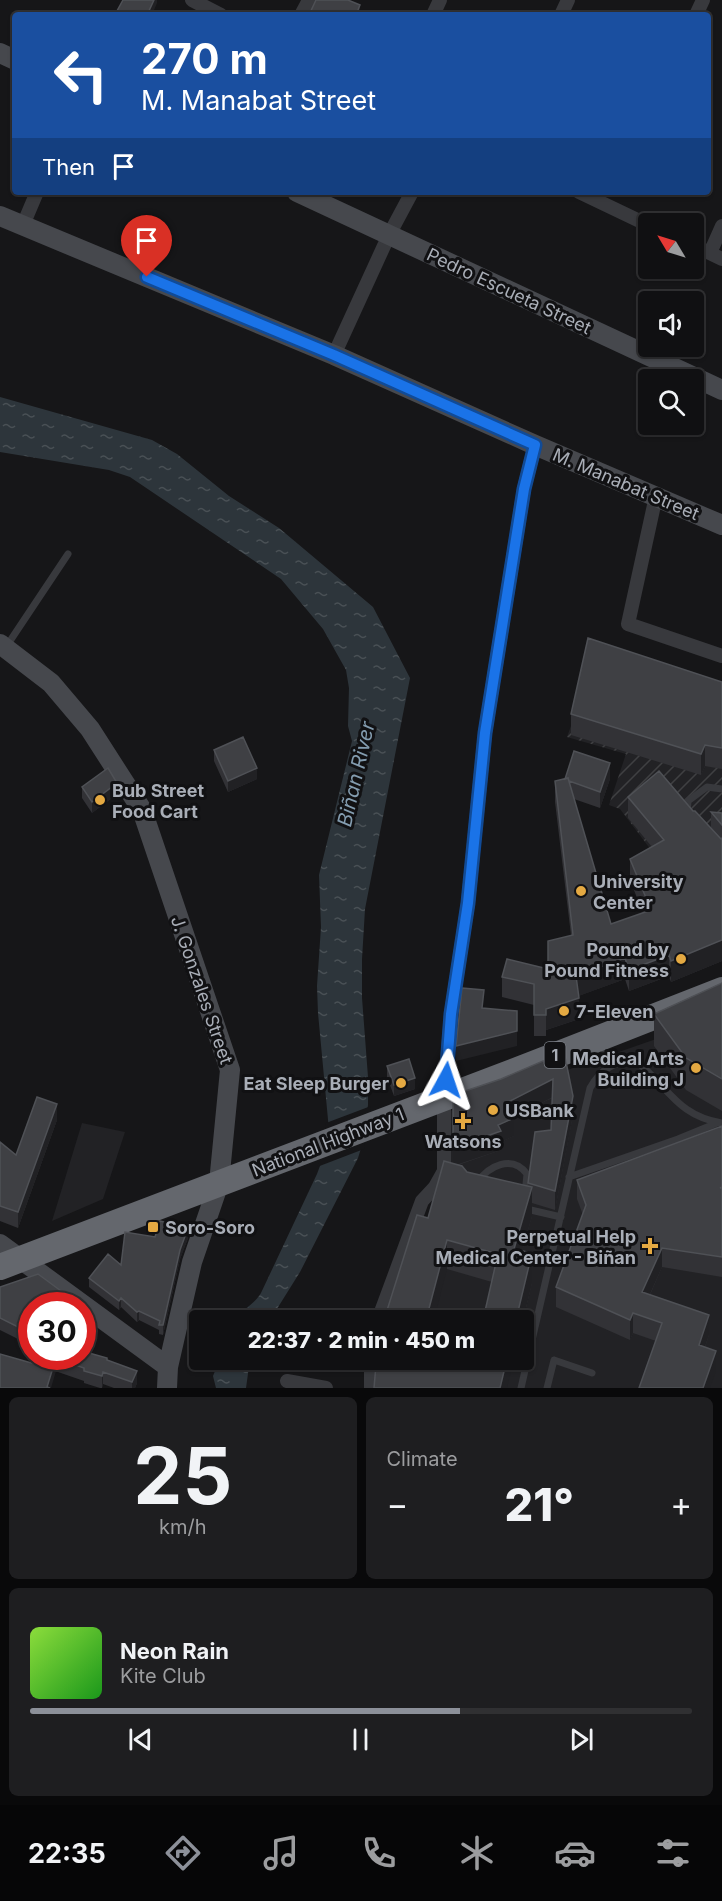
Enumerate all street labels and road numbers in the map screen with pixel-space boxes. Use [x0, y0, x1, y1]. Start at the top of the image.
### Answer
street label: Pedro Escueta Street [423, 244, 595, 338]
street label: M. Manabat Street [550, 444, 702, 524]
street label: J. Gonzales Street [167, 913, 237, 1067]
road number: 1 [544, 1042, 566, 1068]
street label: National Highway 1 [249, 1103, 407, 1181]

